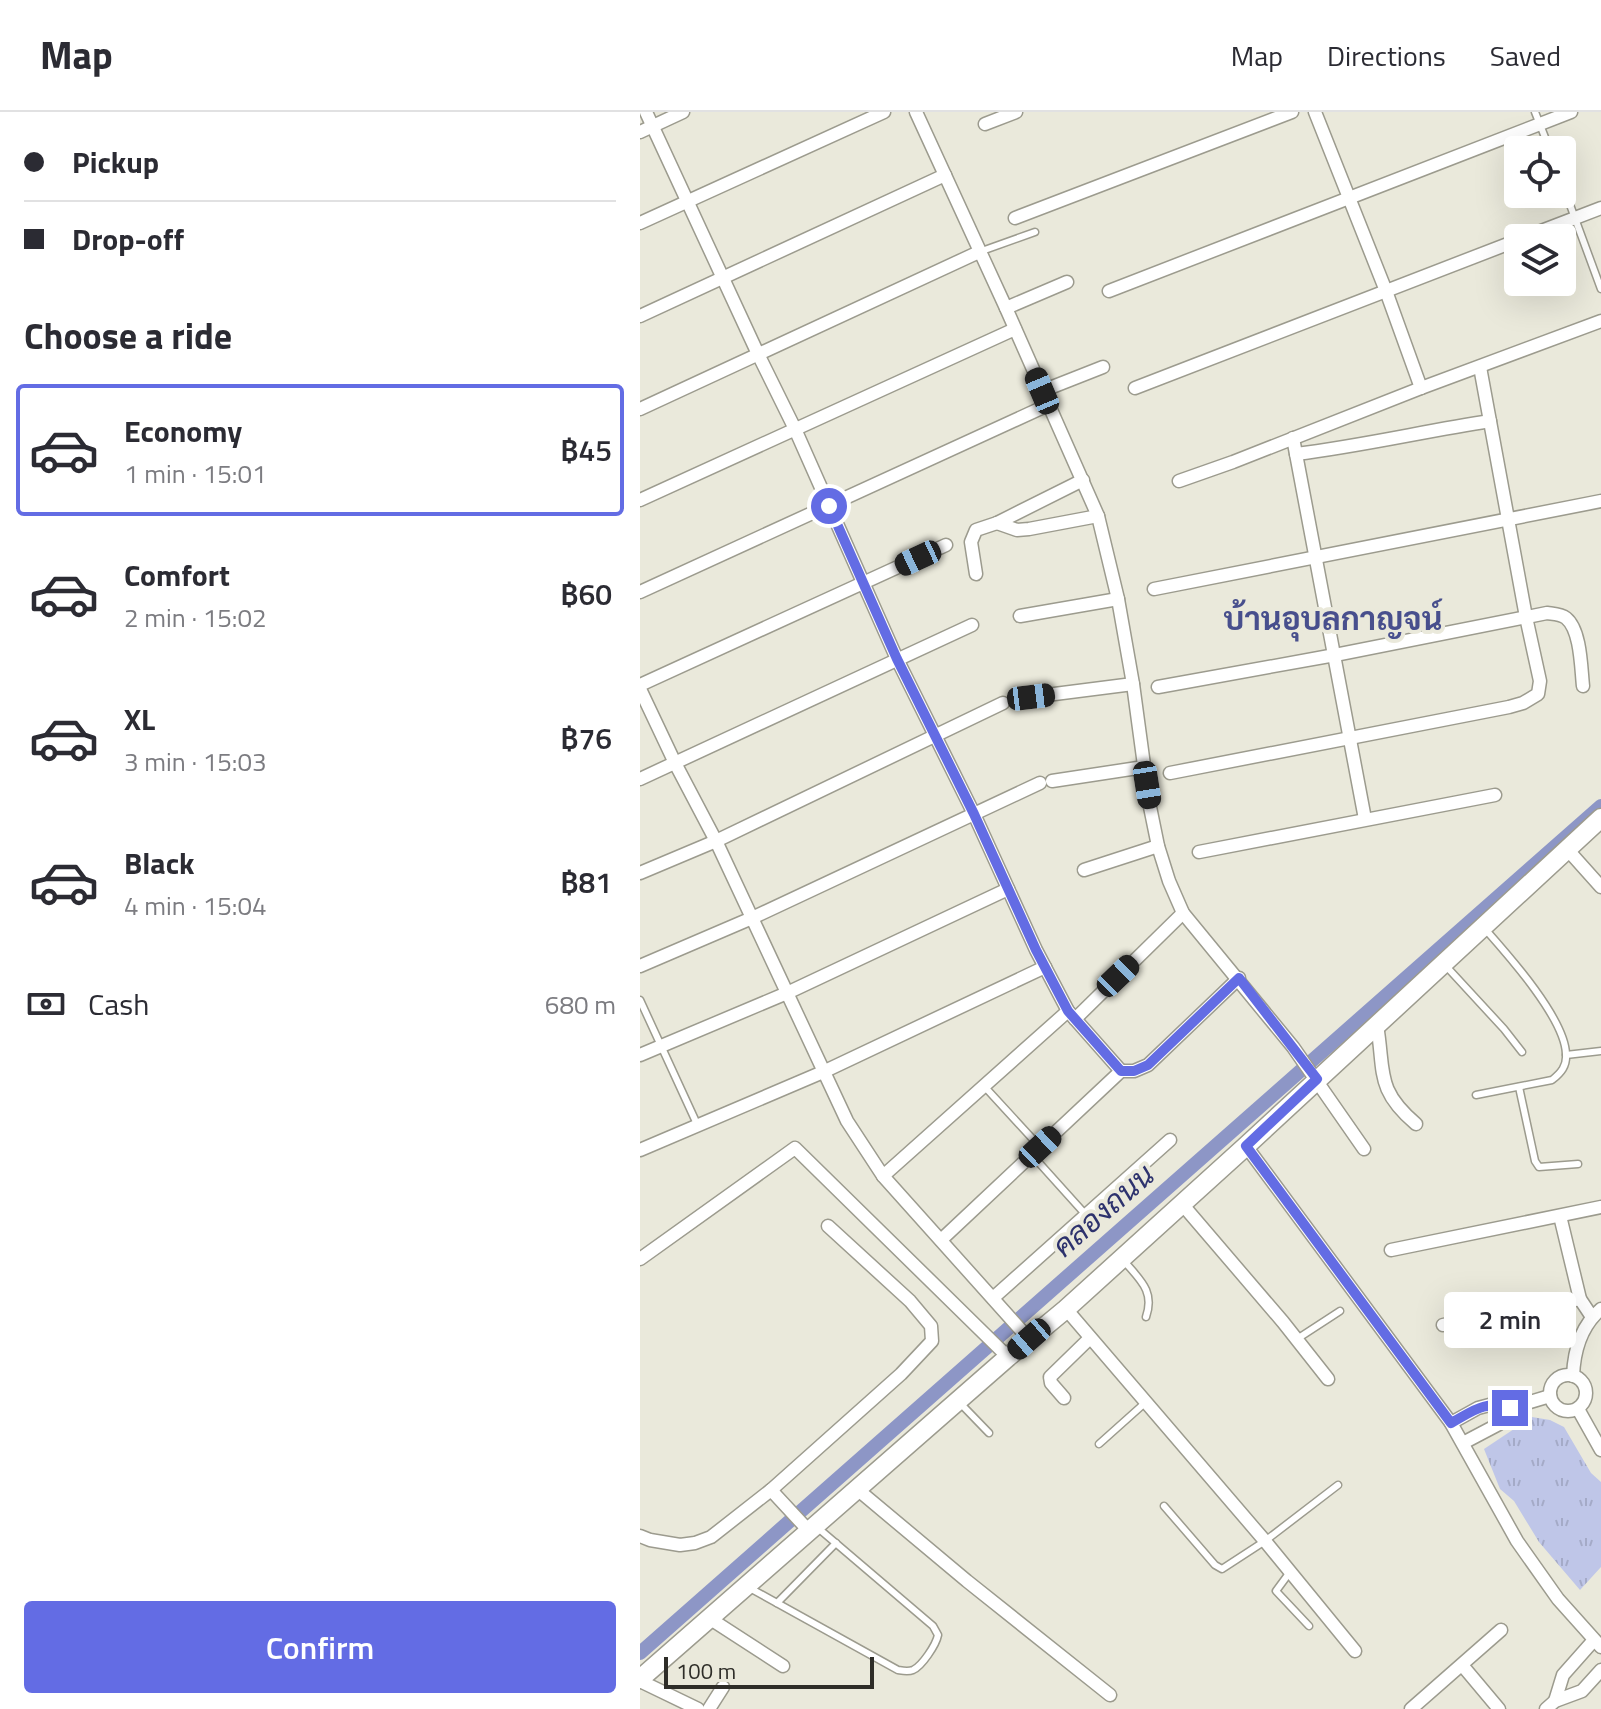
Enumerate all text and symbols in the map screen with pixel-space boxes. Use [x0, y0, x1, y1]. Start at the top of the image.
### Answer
text: Map [40, 26, 113, 84]
text: Map [1231, 34, 1283, 77]
text: Directions [1327, 34, 1446, 77]
text: Saved [1490, 34, 1561, 77]
map controls [1504, 136, 1576, 296]
button: locate [1504, 136, 1576, 208]
text: Pickup [72, 139, 159, 185]
text: Drop-off [72, 216, 184, 262]
button: layers [1504, 224, 1576, 296]
text: Choose a ride [24, 308, 232, 363]
car [1022, 364, 1062, 418]
text: Economy [124, 408, 242, 454]
icon: car [28, 414, 100, 486]
text: ฿45 [560, 427, 612, 473]
text: 1 min · 15:01 [124, 454, 267, 493]
route start [811, 488, 847, 524]
car [891, 537, 945, 579]
text: Comfort [124, 552, 230, 598]
icon: car [28, 558, 100, 630]
text: ฿60 [560, 571, 612, 617]
district label: บ้านอุบลกาญจน์ [1224, 594, 1443, 642]
text: 2 min · 15:02 [124, 598, 267, 637]
car [1006, 682, 1056, 712]
text: XL [124, 696, 155, 742]
icon: car [28, 702, 100, 774]
text: ฿76 [560, 715, 612, 761]
text: 3 min · 15:03 [124, 742, 267, 781]
car [1131, 759, 1163, 811]
text: Black [124, 840, 195, 886]
icon: car [28, 846, 100, 918]
text: ฿81 [560, 859, 612, 905]
text: 4 min · 15:04 [124, 886, 267, 925]
car [1092, 951, 1144, 1001]
text: Cash [88, 981, 149, 1027]
icon: cash [24, 982, 68, 1026]
text: 680 m [545, 985, 616, 1024]
car [1014, 1122, 1066, 1172]
water label: คลองถนน [1042, 1152, 1164, 1268]
callout: 2 min [1444, 1292, 1576, 1348]
text: 2 min [1479, 1300, 1541, 1339]
car [1003, 1314, 1055, 1364]
route end [1492, 1390, 1528, 1426]
button: Confirm [24, 1601, 616, 1693]
scale bar [664, 1653, 874, 1689]
text: 100 m [676, 1654, 736, 1688]

